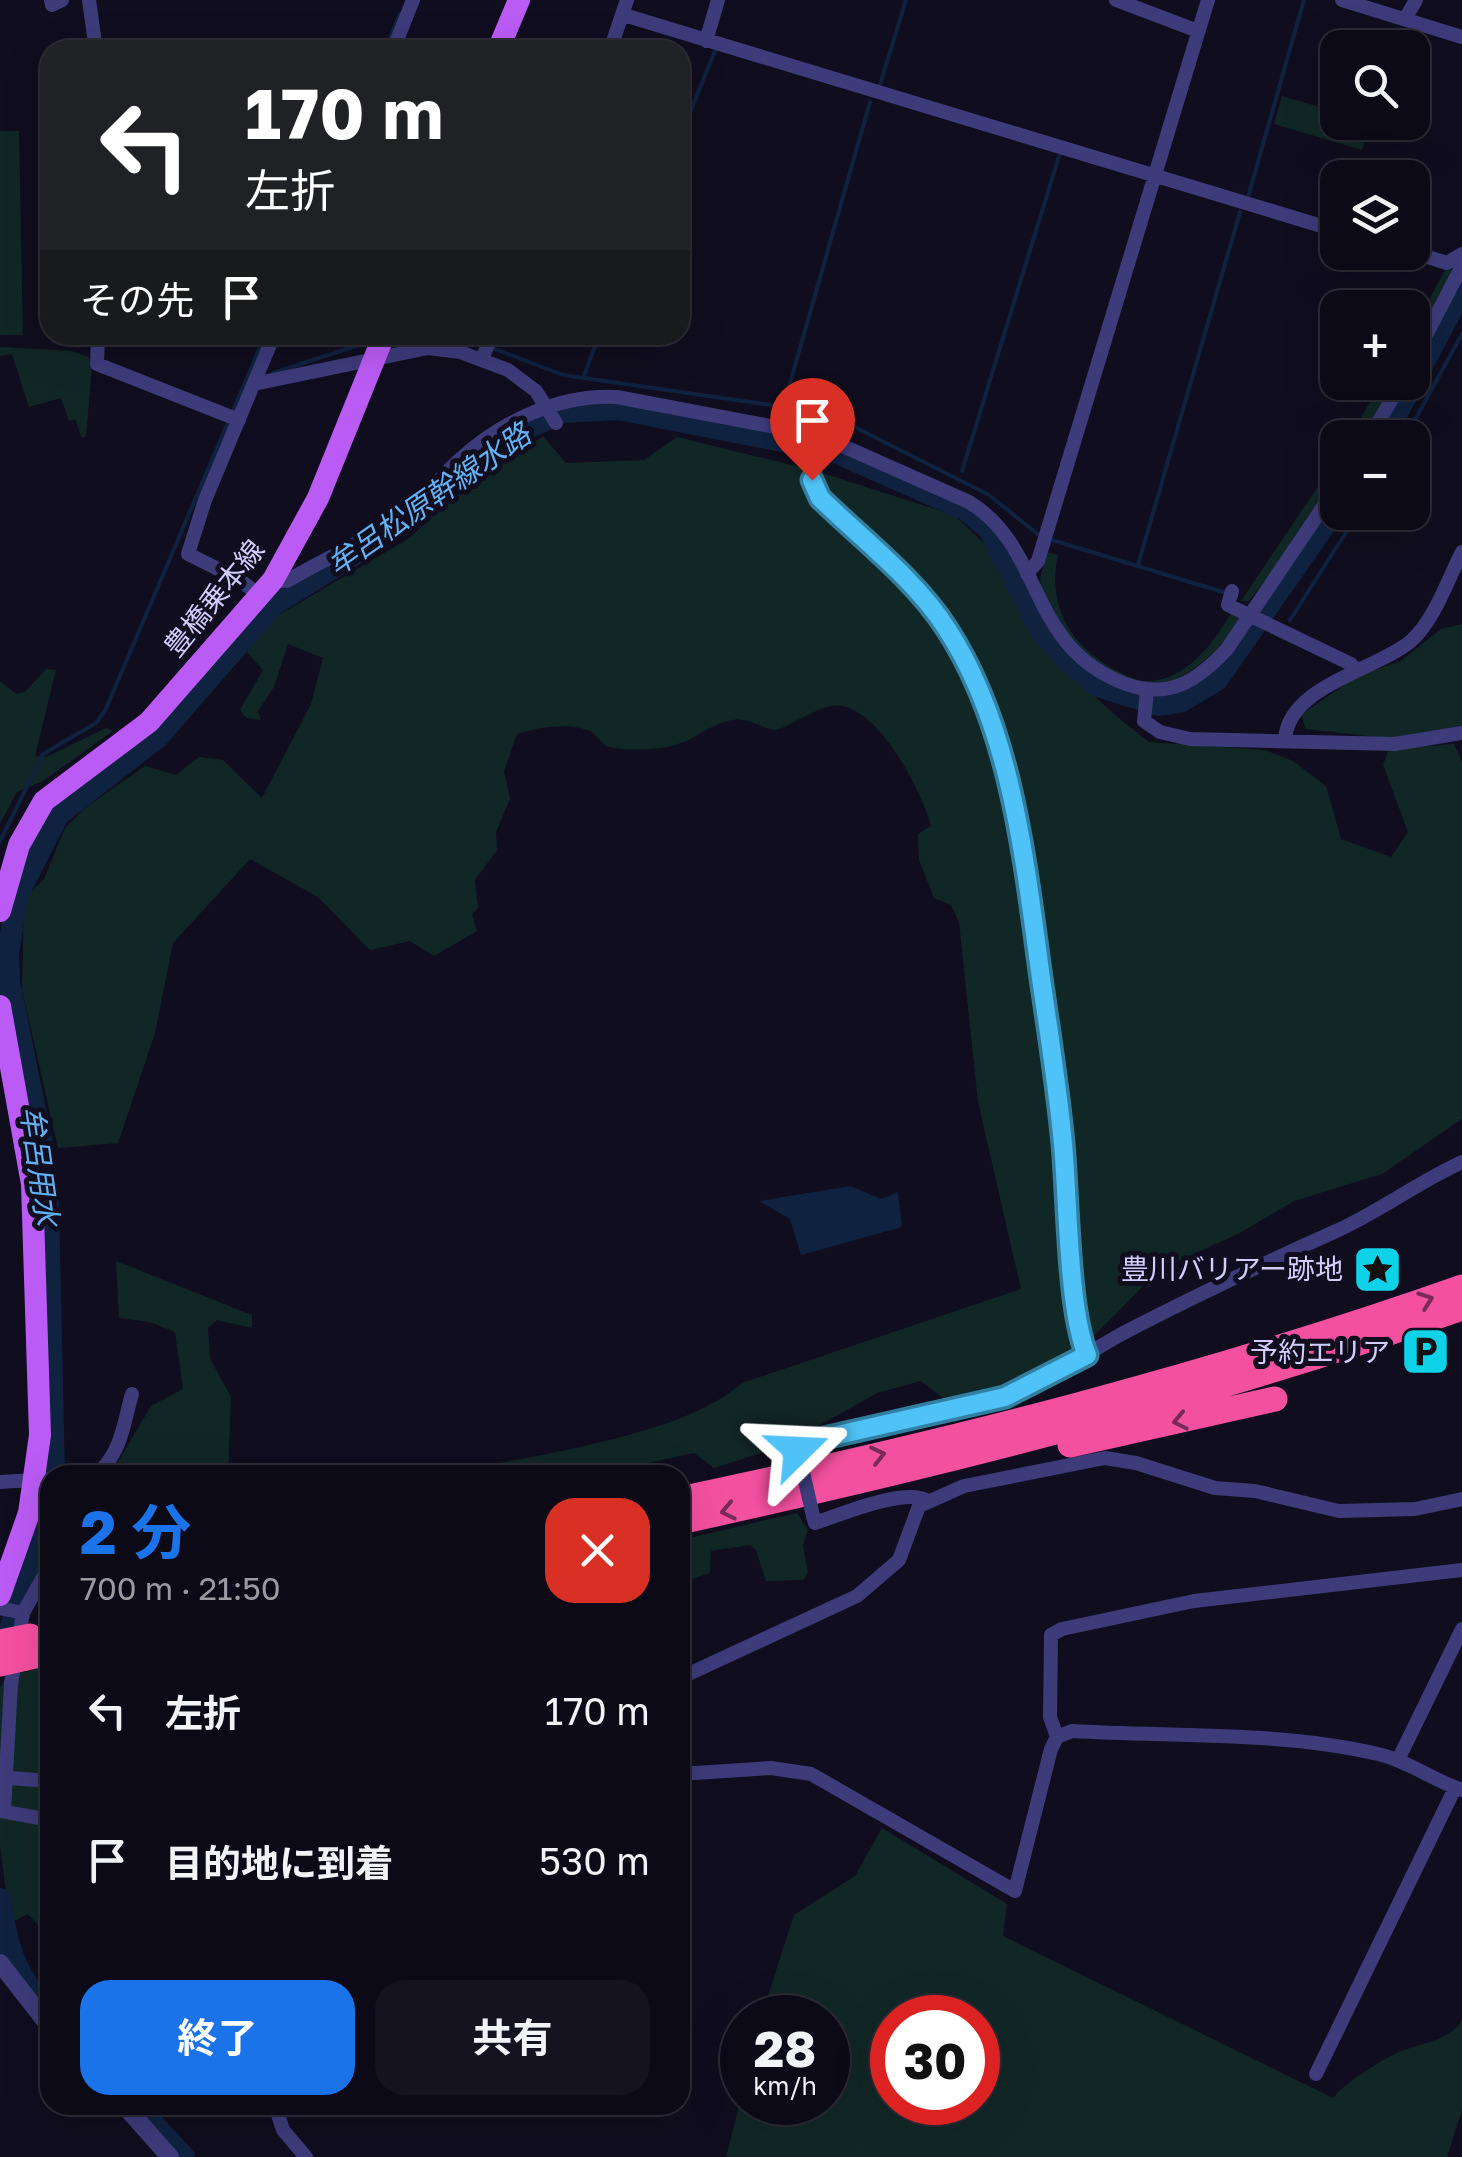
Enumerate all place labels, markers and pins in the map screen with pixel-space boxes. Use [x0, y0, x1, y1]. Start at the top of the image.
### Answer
pin [770, 378, 855, 481]
place icon: 豊川バリアー跡地 [1352, 1243, 1404, 1295]
place label: 豊川バリアー跡地 [1121, 1252, 1343, 1285]
parking icon: 予約エリア [1399, 1326, 1451, 1378]
place label: 予約エリア [1250, 1335, 1390, 1368]

